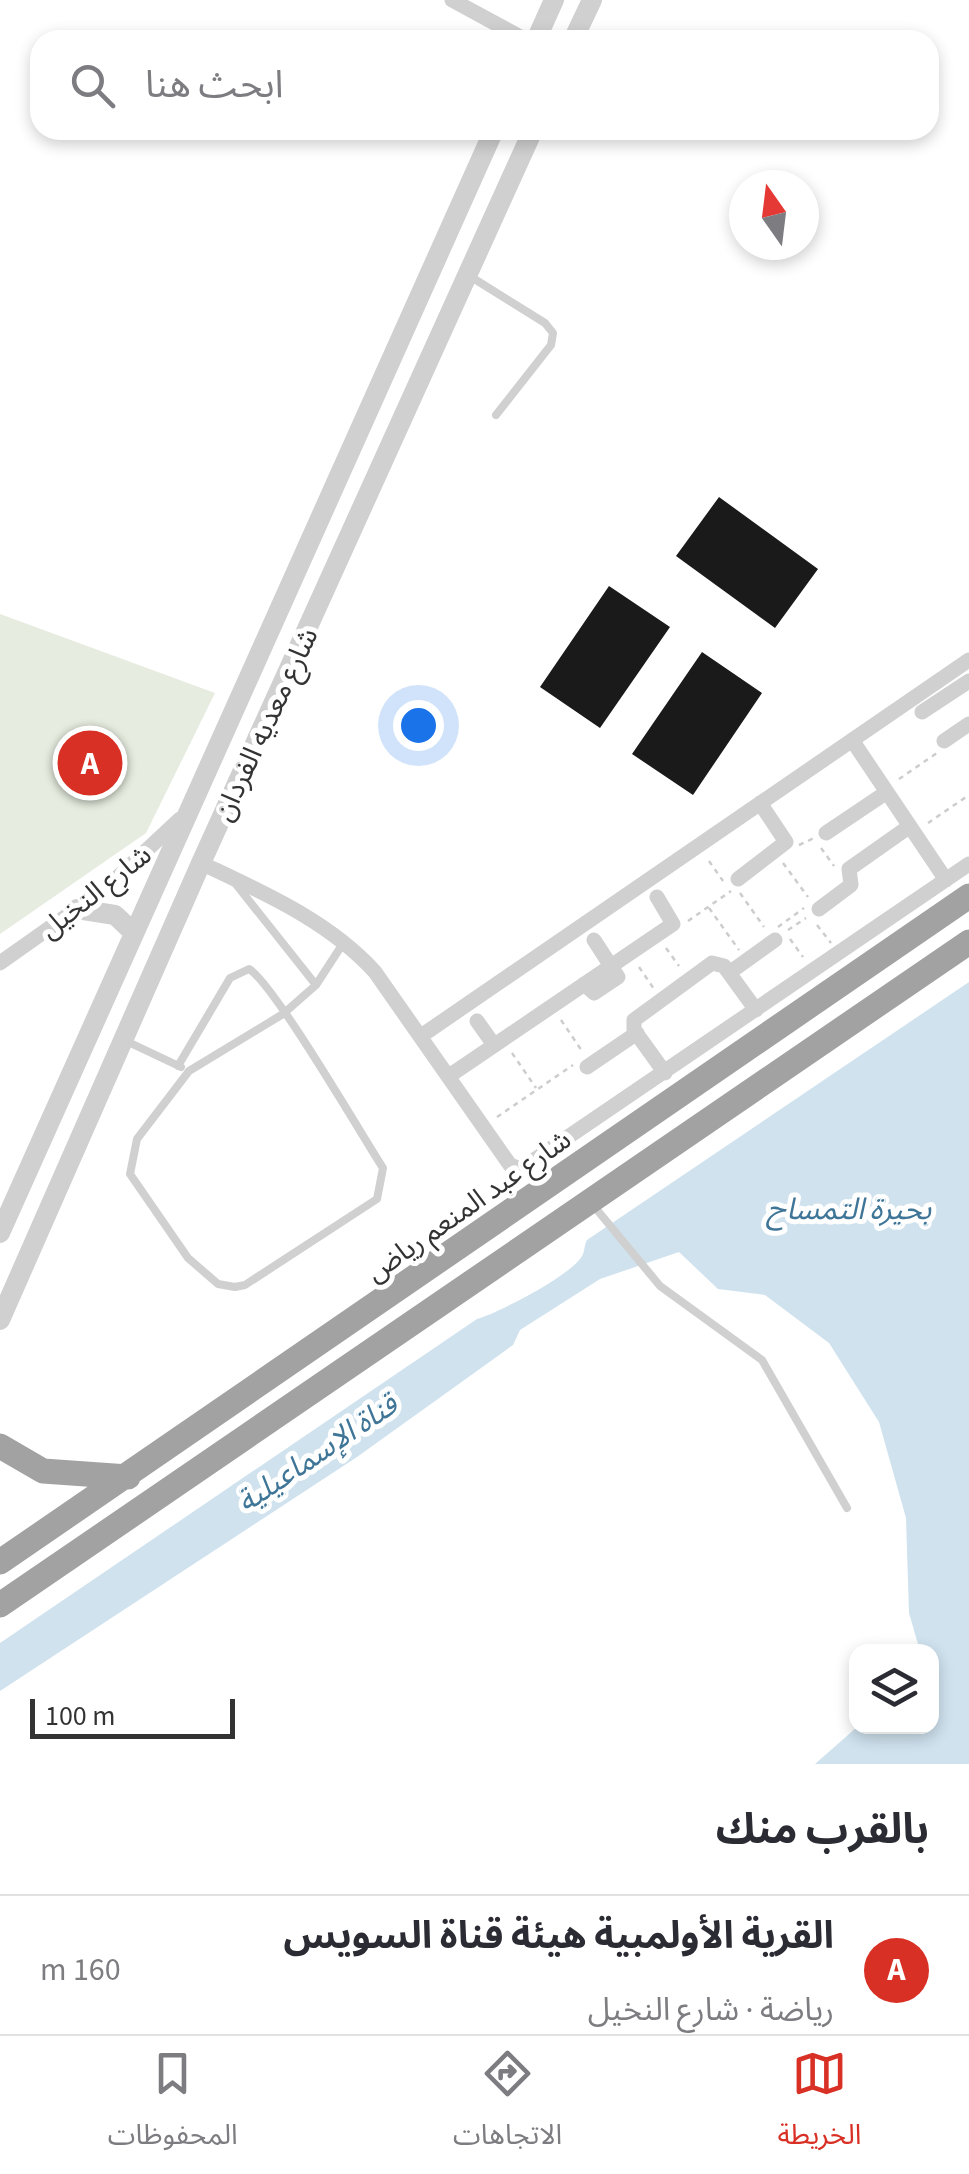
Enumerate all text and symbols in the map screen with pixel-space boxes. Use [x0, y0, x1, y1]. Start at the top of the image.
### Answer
search box [30, 30, 939, 140]
icon: search [65, 58, 120, 113]
text: ابحث هنا [145, 58, 284, 112]
north arrow [729, 170, 819, 260]
street label: شارع معديه الفردان [204, 621, 328, 828]
your location [393, 700, 444, 751]
pin: A [58, 726, 122, 800]
street label: شارع النخيل [31, 835, 160, 948]
street label: شارع عبد المنعم رياض [358, 1120, 580, 1293]
water label: بحيرة التمساح [765, 1188, 932, 1231]
water label: قناة الإسماعيلية [228, 1383, 408, 1523]
map controls [849, 1644, 939, 1734]
button: layers [849, 1644, 939, 1734]
scale bar [30, 1694, 235, 1738]
text: 100 m [45, 1696, 116, 1736]
text: بالقرب منك [716, 1800, 929, 1860]
text: القرية الأولمبية هيئة قناة السويس [284, 1909, 834, 1963]
text: 160 m [40, 1947, 121, 1993]
text: A [887, 1947, 906, 1993]
text: رياضة · شارع النخيل [588, 1987, 834, 2033]
tab: المحفوظات [108, 2046, 238, 2165]
tab: الاتجاهات [453, 2046, 562, 2165]
tab: الخريطة [777, 2046, 861, 2165]

